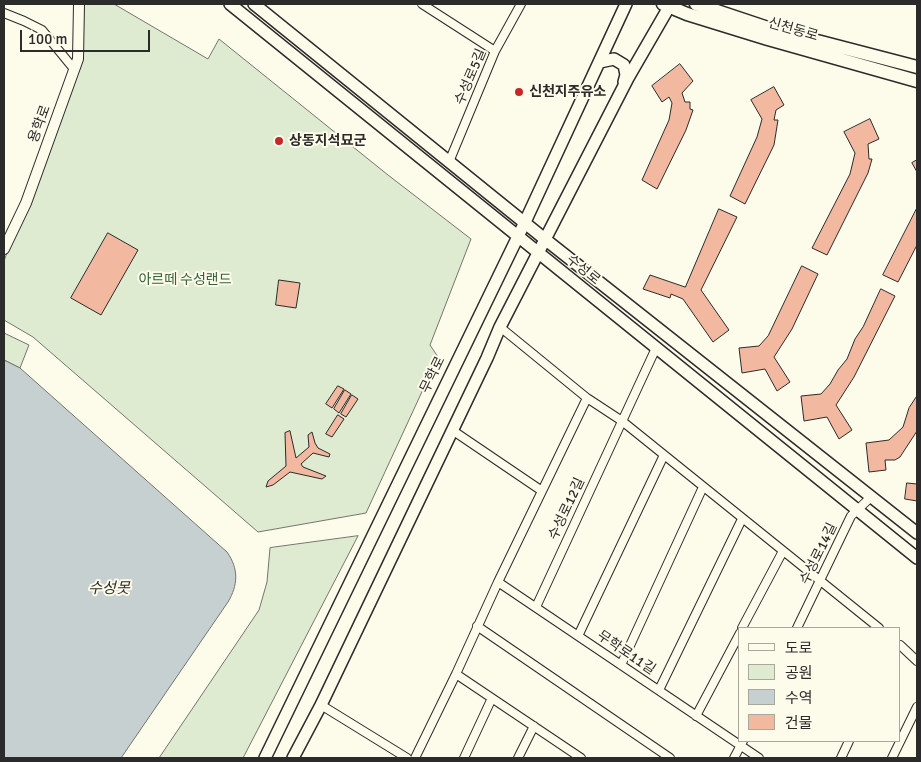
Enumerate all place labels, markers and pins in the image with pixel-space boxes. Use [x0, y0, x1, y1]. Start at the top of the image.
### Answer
place label: 신천지주유소 [529, 84, 606, 100]
marker: 신천지주유소 [513, 86, 525, 98]
place label: 상동지석묘군 [289, 133, 366, 149]
marker: 상동지석묘군 [273, 135, 285, 147]

